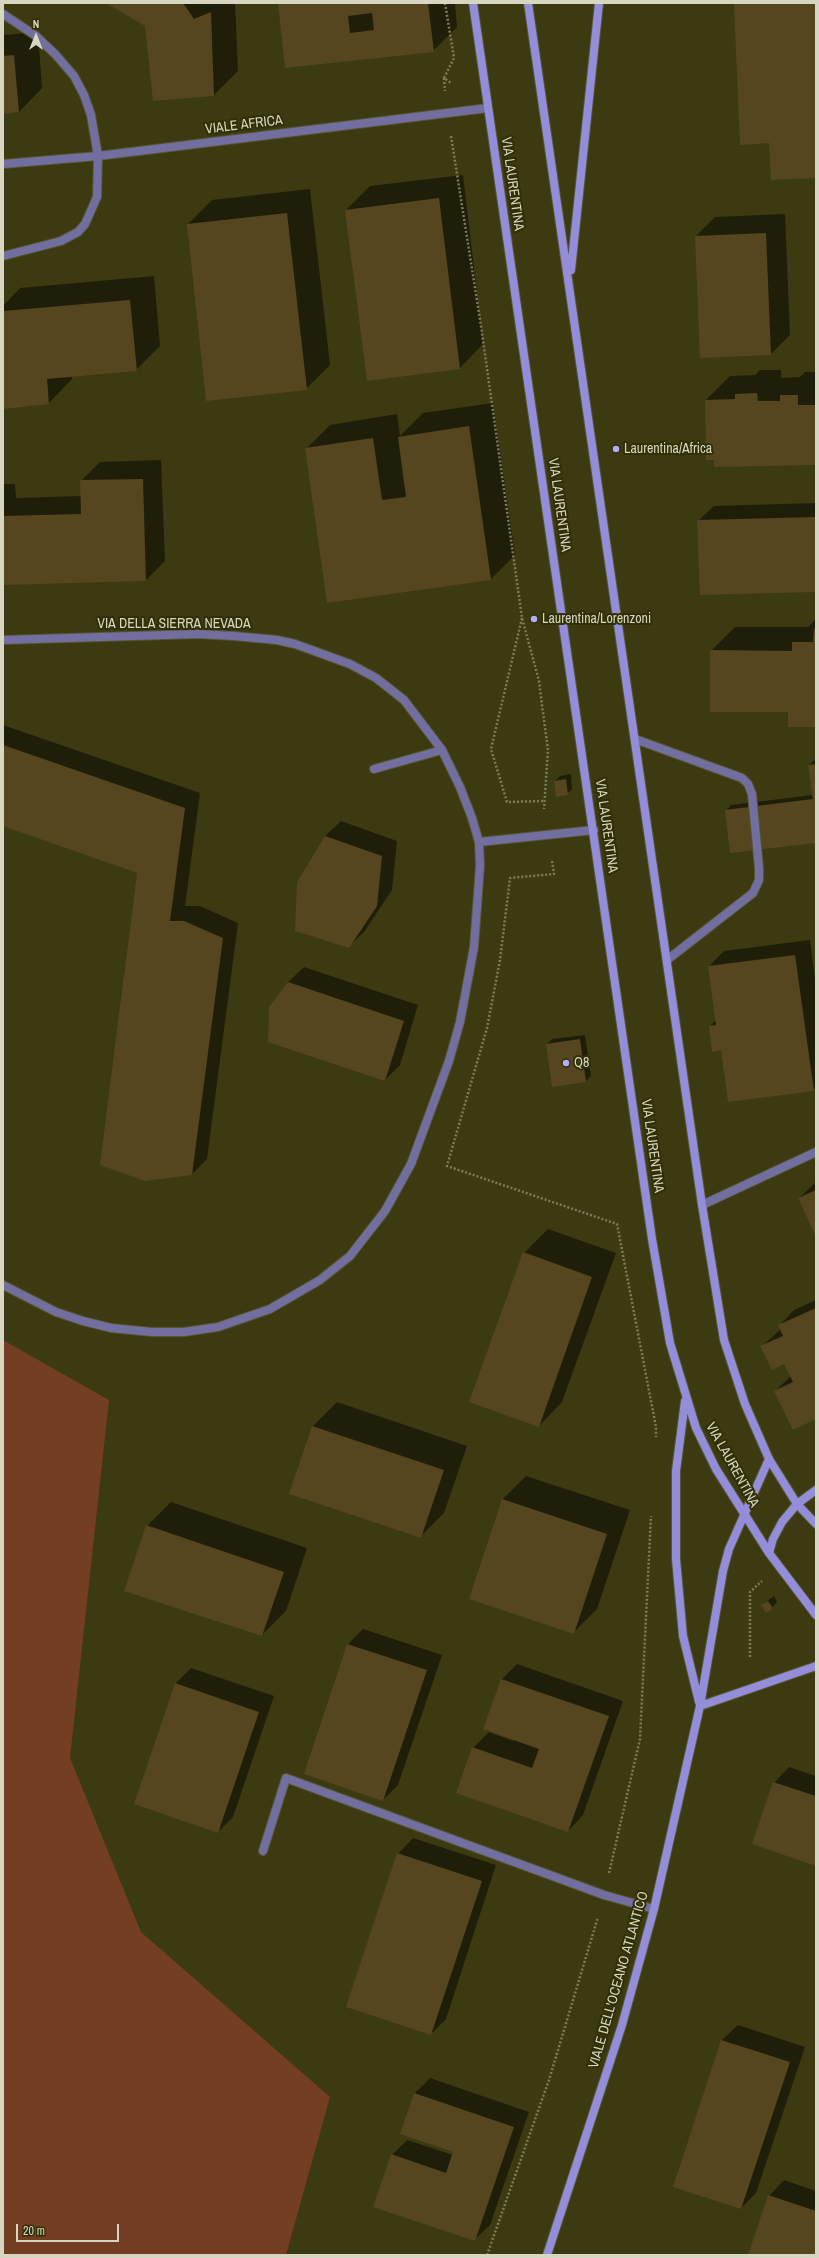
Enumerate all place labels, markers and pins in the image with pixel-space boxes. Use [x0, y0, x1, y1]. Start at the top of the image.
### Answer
place label: Laurentina/Africa [624, 441, 712, 457]
marker: Laurentina/Africa [611, 444, 621, 454]
place label: Laurentina/Lorenzoni [542, 611, 651, 627]
marker: Laurentina/Lorenzoni [529, 614, 539, 624]
place label: Q8 [574, 1055, 589, 1071]
marker: Q8 [561, 1058, 571, 1068]

